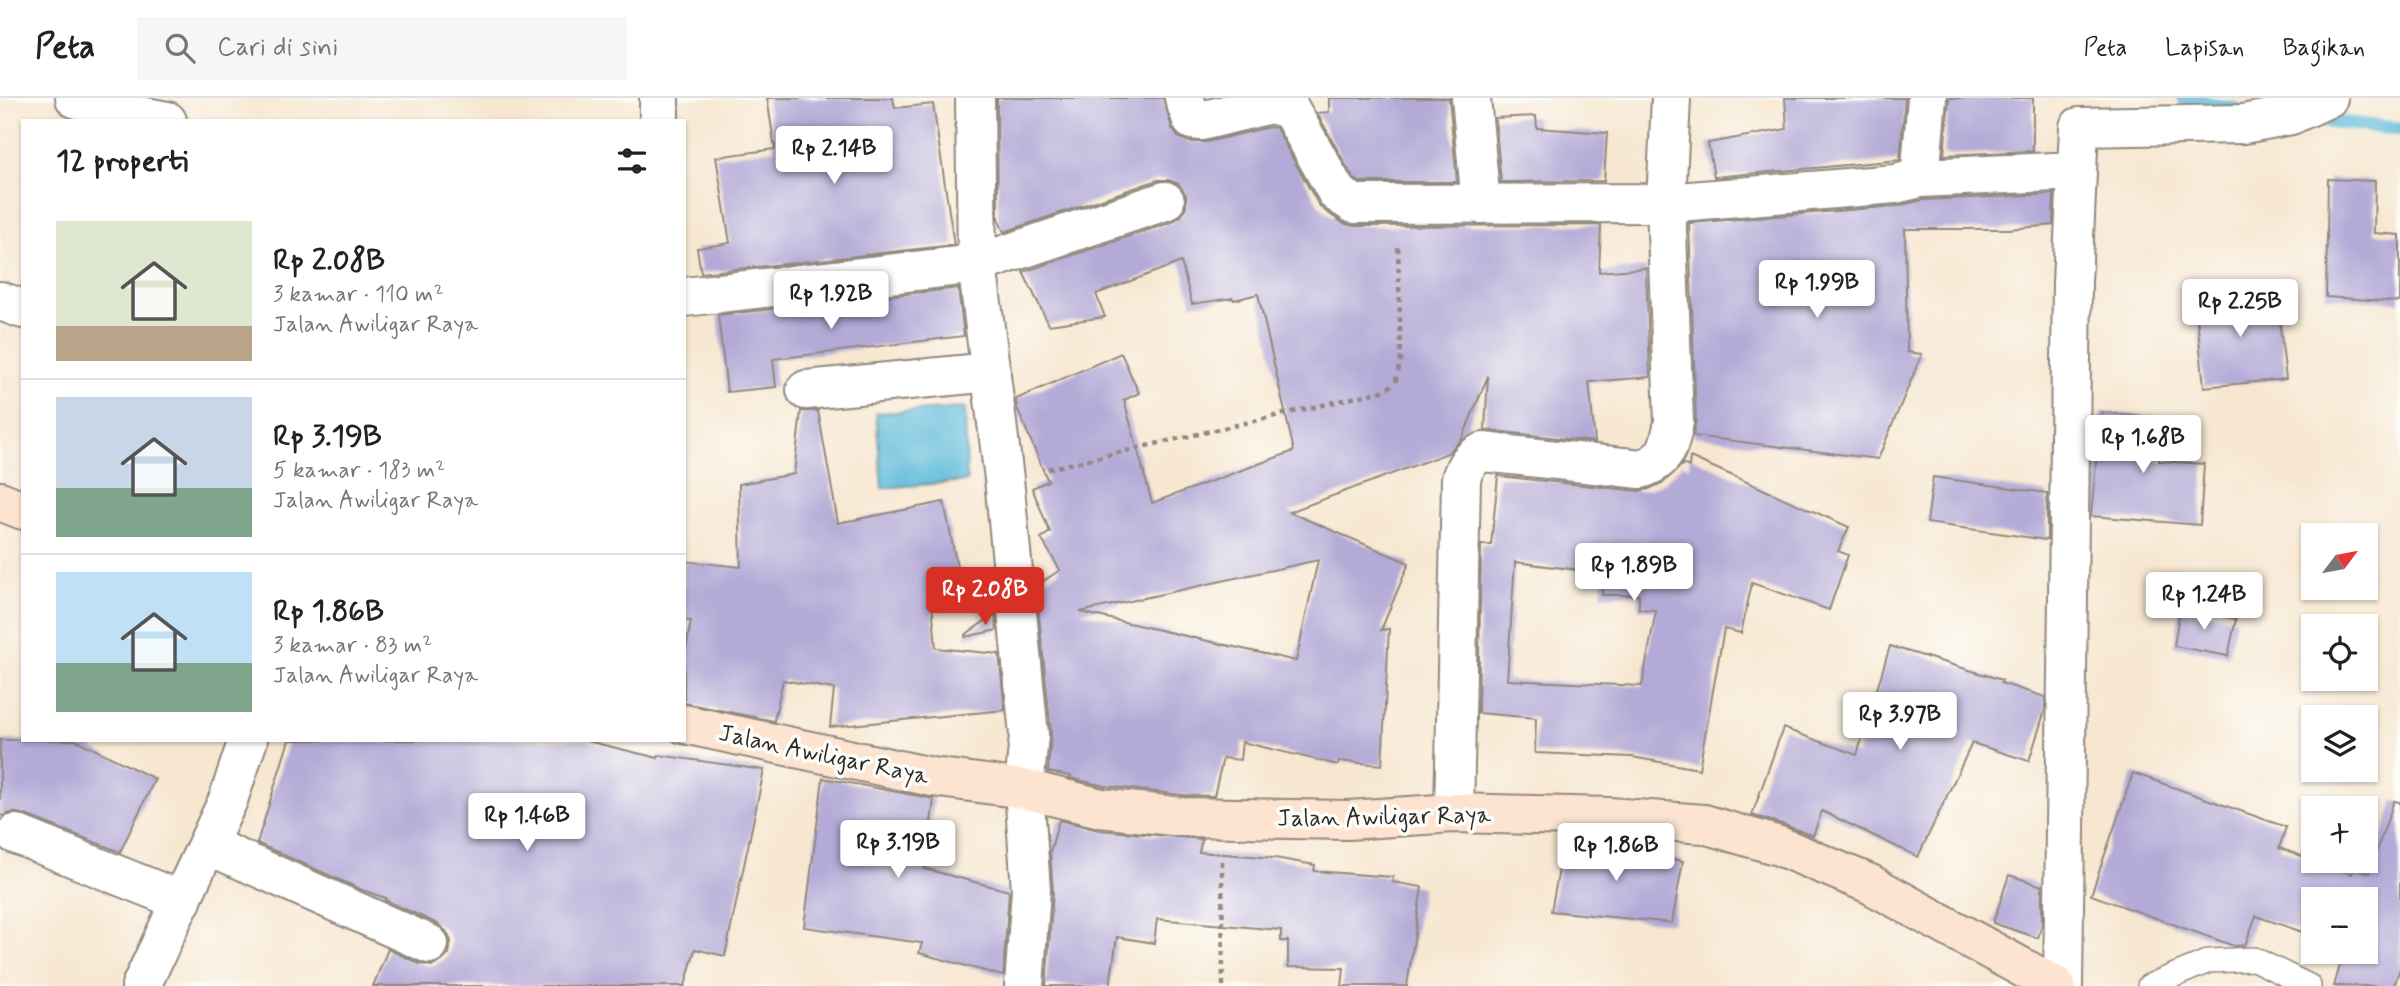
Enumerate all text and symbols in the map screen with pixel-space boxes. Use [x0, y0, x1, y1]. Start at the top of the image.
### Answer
search box [137, 17, 627, 80]
text: Peta [35, 26, 95, 70]
icon: search [161, 29, 199, 67]
text: Cari di sini [217, 31, 338, 65]
text: Peta [2084, 33, 2127, 64]
text: Lapisan [2165, 33, 2244, 64]
text: Bagikan [2282, 33, 2365, 64]
pin: Rp 2.14B [762, 126, 906, 186]
text: Rp 2.14B [792, 134, 876, 164]
text: 12 properti [56, 142, 188, 181]
icon: filters [613, 142, 651, 180]
text: Rp 2.08B [273, 241, 385, 280]
icon: home [112, 249, 196, 333]
pin: Rp 1.99B [1745, 260, 1889, 320]
text: Rp 1.99B [1775, 268, 1859, 298]
pin: Rp 1.92B [759, 272, 903, 331]
text: Rp 1.92B [790, 279, 872, 309]
text: 3 kamar · 110 m² [273, 280, 444, 310]
pin: Rp 2.25B [2168, 280, 2312, 339]
text: Rp 2.25B [2198, 287, 2282, 317]
text: Jalan Awiligar Raya [273, 310, 478, 340]
pin: Rp 1.68B [2071, 416, 2215, 475]
text: Rp 3.19B [273, 417, 382, 456]
text: Rp 1.68B [2101, 423, 2185, 453]
icon: home [112, 425, 196, 509]
text: 5 kamar · 183 m² [273, 456, 445, 486]
text: Jalan Awiligar Raya [273, 486, 478, 516]
north arrow [2301, 523, 2378, 600]
map controls [2301, 523, 2378, 964]
pin: Rp 1.89B [1562, 544, 1706, 603]
text: Rp 1.89B [1591, 551, 1677, 581]
pin: Rp 2.08B [913, 568, 1057, 627]
pin: Rp 1.24B [2132, 573, 2276, 632]
text: Rp 2.08B [942, 575, 1028, 605]
text: Rp 1.24B [2162, 580, 2246, 610]
text: Rp 1.86B [273, 592, 384, 631]
icon: home [112, 600, 196, 684]
button: locate [2301, 614, 2378, 691]
text: 3 kamar · 83 m² [273, 631, 432, 661]
text: Jalan Awiligar Raya [273, 661, 478, 691]
pin: Rp 3.97B [1828, 692, 1972, 752]
text: Rp 3.97B [1859, 700, 1941, 730]
button: layers [2301, 705, 2378, 782]
street label: Jalan Awiligar Raya [716, 718, 932, 793]
pin: Rp 1.46B [455, 794, 599, 853]
button: + [2301, 796, 2378, 873]
street label: Jalan Awiligar Raya [1277, 800, 1492, 835]
text: Rp 1.46B [484, 801, 570, 831]
pin: Rp 3.19B [826, 820, 970, 880]
pin: Rp 1.86B [1544, 824, 1688, 883]
text: Rp 3.19B [856, 828, 940, 858]
text: Rp 1.86B [1573, 831, 1659, 861]
button: − [2301, 887, 2378, 964]

